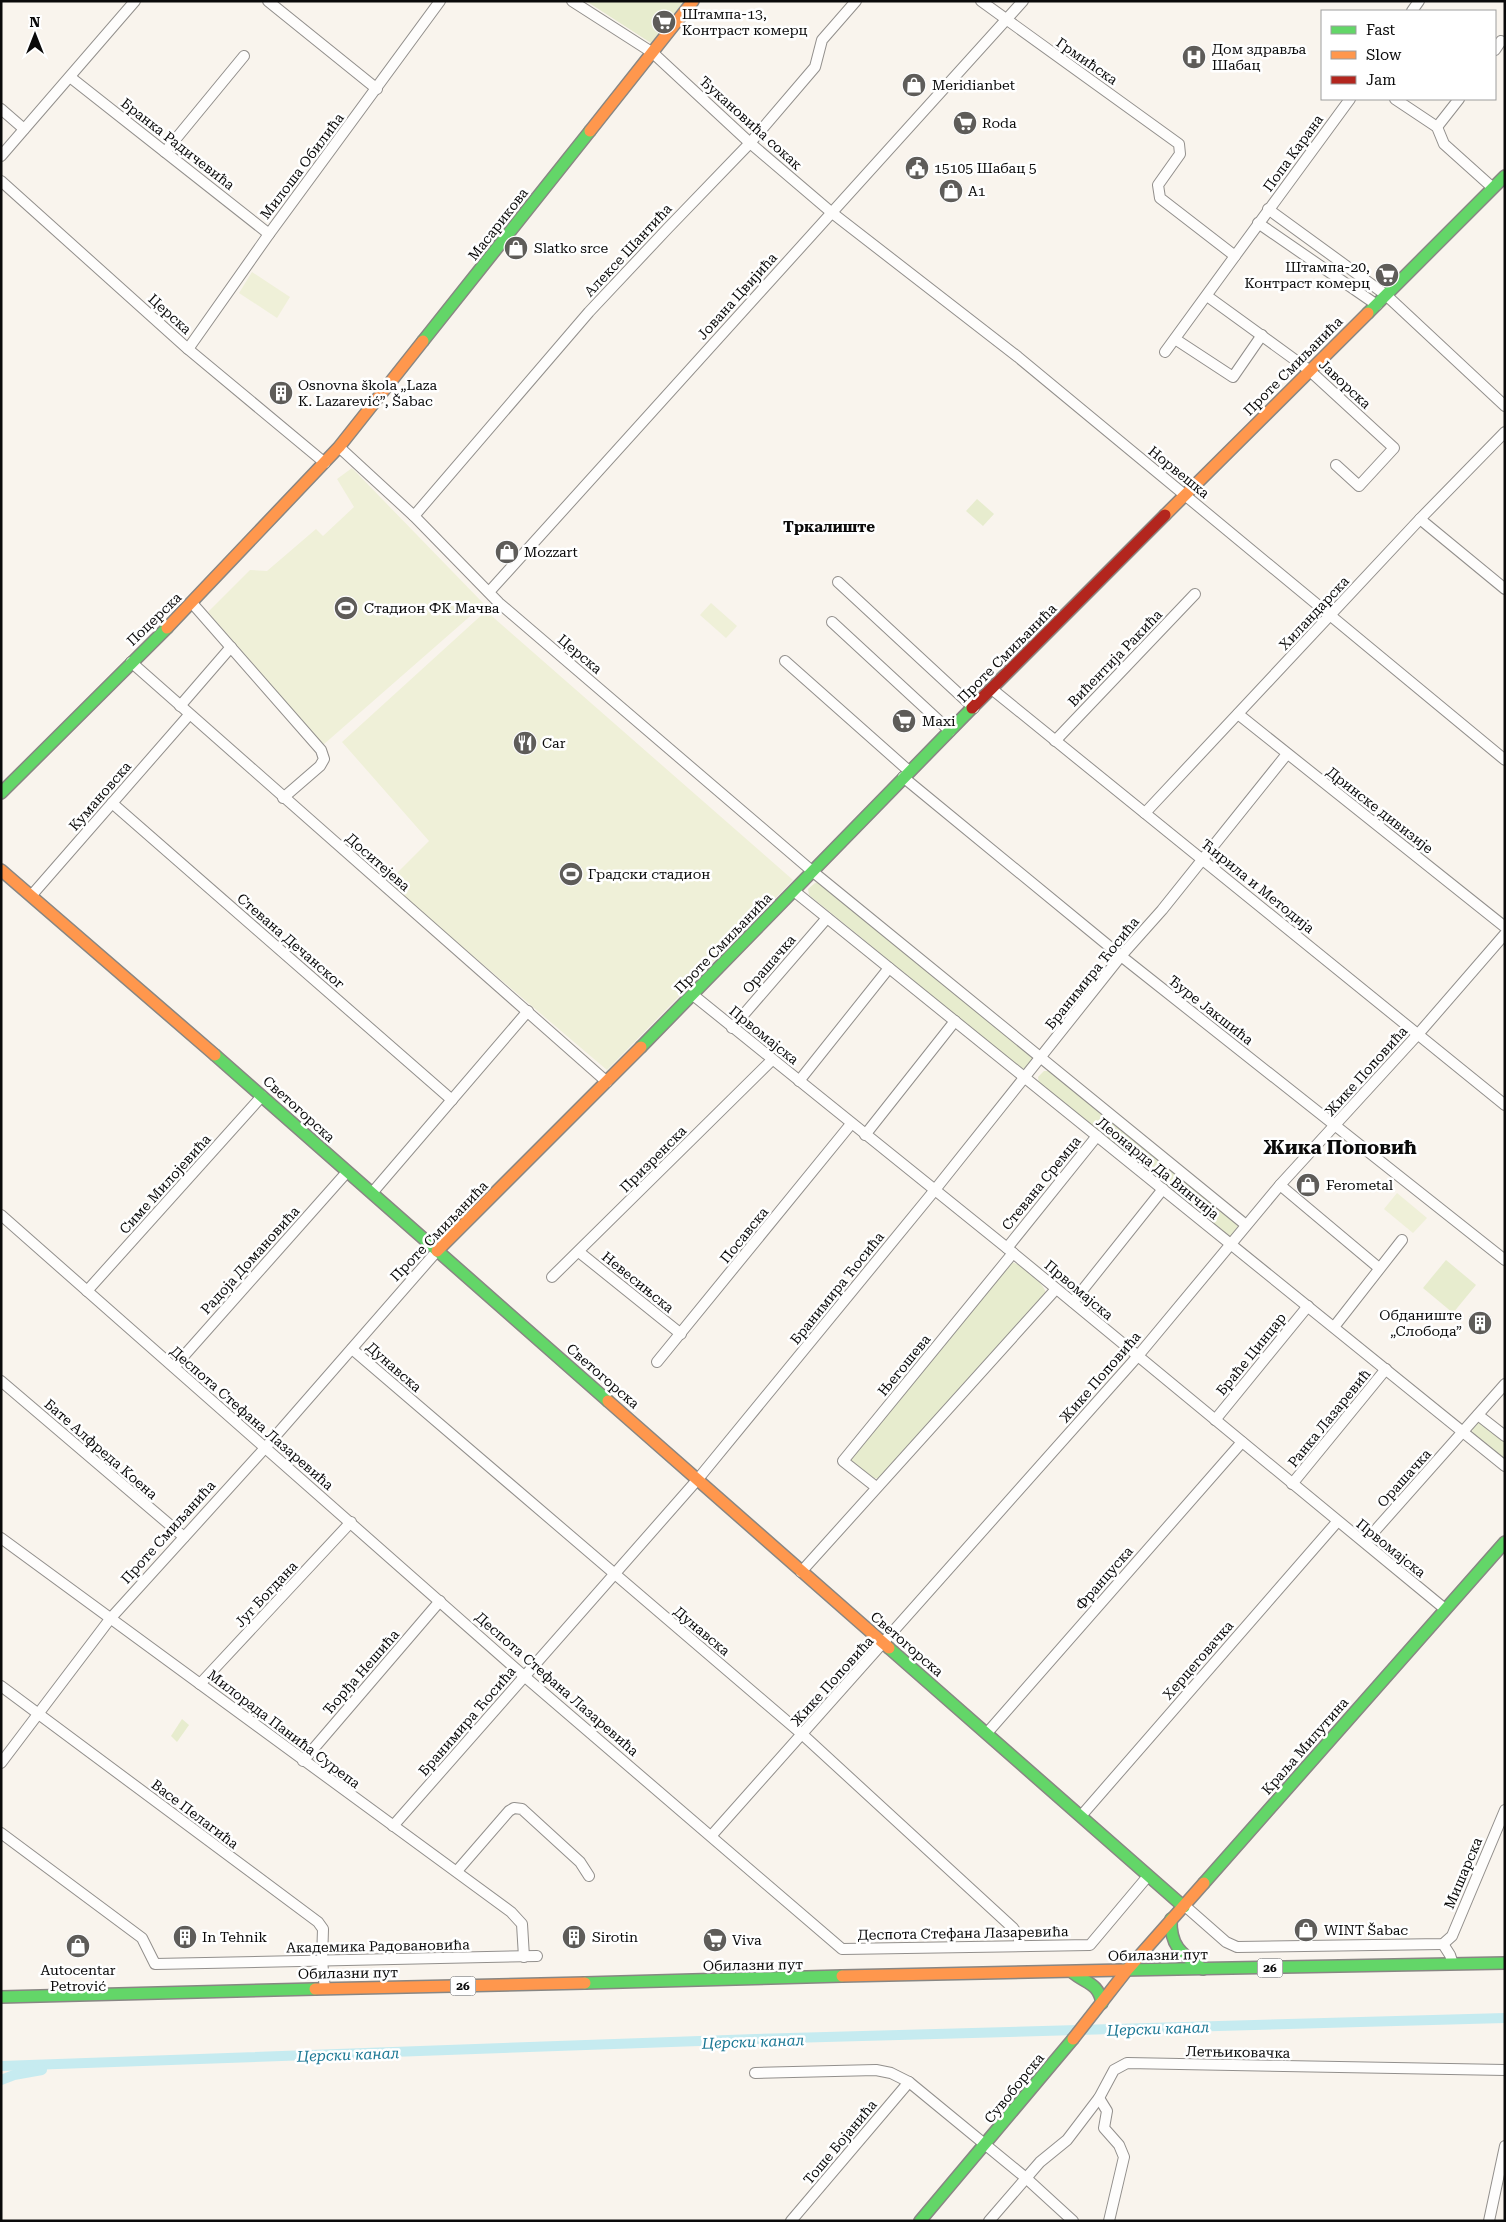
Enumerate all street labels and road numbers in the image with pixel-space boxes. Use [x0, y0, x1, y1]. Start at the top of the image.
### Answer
street label: Грмићска [1053, 34, 1121, 88]
street label: Ђукановића сокак [697, 73, 805, 173]
street label: Бранка Радичевића [118, 95, 238, 193]
street label: Милоша Обилића [257, 110, 347, 222]
street label: Попа Карана [1260, 111, 1326, 194]
street label: Масарикова [465, 184, 531, 263]
street label: Алексе Шантића [581, 200, 675, 300]
street label: Јована Цвијића [694, 249, 780, 343]
street label: Церска [145, 291, 195, 338]
street label: Проте Смиљанића [1240, 313, 1346, 419]
street label: Јаворска [1316, 356, 1374, 412]
street label: Норвешка [1145, 443, 1213, 502]
street label: Хиландарска [1276, 573, 1352, 653]
street label: Поцерска [123, 589, 185, 649]
street label: Проте Смиљанића [954, 600, 1060, 706]
street label: Вићентија Ракића [1065, 606, 1166, 710]
street label: Церска [555, 631, 605, 677]
street label: Кумановска [66, 758, 135, 834]
street label: Дринске дивизије [1324, 763, 1437, 857]
street label: Доситејева [343, 830, 414, 894]
street label: Ћирила и Методија [1198, 836, 1318, 937]
street label: Проте Смиљанића [671, 889, 775, 996]
street label: Стевана Дечанског [234, 890, 348, 992]
street label: Бранимира Ћосића [1042, 913, 1142, 1032]
street label: Орашачка [739, 931, 799, 997]
street label: Ђуре Јакшића [1166, 972, 1257, 1048]
street label: Првомајска [726, 1002, 802, 1068]
street label: Жике Поповића [1321, 1023, 1411, 1119]
street label: Светогорска [260, 1073, 338, 1146]
street label: Леонарда Да Винчија [1094, 1114, 1223, 1223]
street label: Призренска [617, 1122, 690, 1195]
street label: Симе Милојевића [116, 1131, 214, 1237]
street label: Стевана Сремца [998, 1133, 1084, 1233]
street label: Проте Смиљанића [387, 1177, 491, 1284]
street label: Радоја Домановића [197, 1203, 303, 1317]
street label: Посавска [717, 1204, 772, 1266]
street label: Бранимира Ћосића [787, 1228, 887, 1347]
street label: Невесињска [599, 1248, 677, 1316]
street label: Првомајска [1042, 1257, 1117, 1323]
street label: Браће Цинцар [1213, 1309, 1289, 1399]
street label: Жике Поповића [1056, 1328, 1144, 1426]
street label: Његошева [874, 1331, 934, 1399]
street label: Дунавска [363, 1339, 425, 1396]
street label: Светогорска [564, 1340, 643, 1412]
street label: Деспота Стефана Лазаревића [167, 1343, 337, 1493]
street label: Ранка Лазаревић [1285, 1366, 1373, 1470]
street label: Бате Алфреда Коена [41, 1396, 161, 1503]
street label: Орашачка [1374, 1445, 1434, 1510]
street label: Проте Смиљанића [118, 1477, 219, 1587]
street label: Првомајска [1353, 1515, 1429, 1581]
street label: Француска [1072, 1543, 1136, 1613]
street label: Југ Богдана [231, 1557, 301, 1630]
street label: Дунавска [671, 1603, 733, 1659]
street label: Светогорска [868, 1608, 947, 1680]
street label: Деспота Стефана Лазаревића [472, 1609, 642, 1759]
street label: Херцеговачка [1159, 1617, 1237, 1703]
street label: Ђорђа Нешића [320, 1626, 402, 1718]
street label: Жике Поповића [787, 1633, 877, 1729]
street label: Бранимира Ћосића [415, 1663, 519, 1779]
street label: Милорада Панића Сурепа [205, 1666, 364, 1792]
street label: Краља Милутина [1258, 1694, 1352, 1798]
street label: Васе Пелагића [148, 1776, 242, 1852]
street label: Мишарска [1441, 1835, 1485, 1911]
street label: Деспота Стефана Лазаревића [857, 1923, 1069, 1943]
street label: Академика Радовановића [286, 1936, 470, 1956]
street label: Обилазни пут [1108, 1946, 1208, 1964]
street label: Обилазни пут [703, 1956, 803, 1974]
road number: 26 [1258, 1959, 1282, 1978]
street label: Обилазни пут [298, 1964, 398, 1982]
road number: 26 [450, 1976, 476, 1995]
street label: Летњиковачка [1186, 2043, 1291, 2061]
street label: Сувоборска [981, 2050, 1047, 2126]
street label: Тоше Бојанића [800, 2096, 880, 2188]

